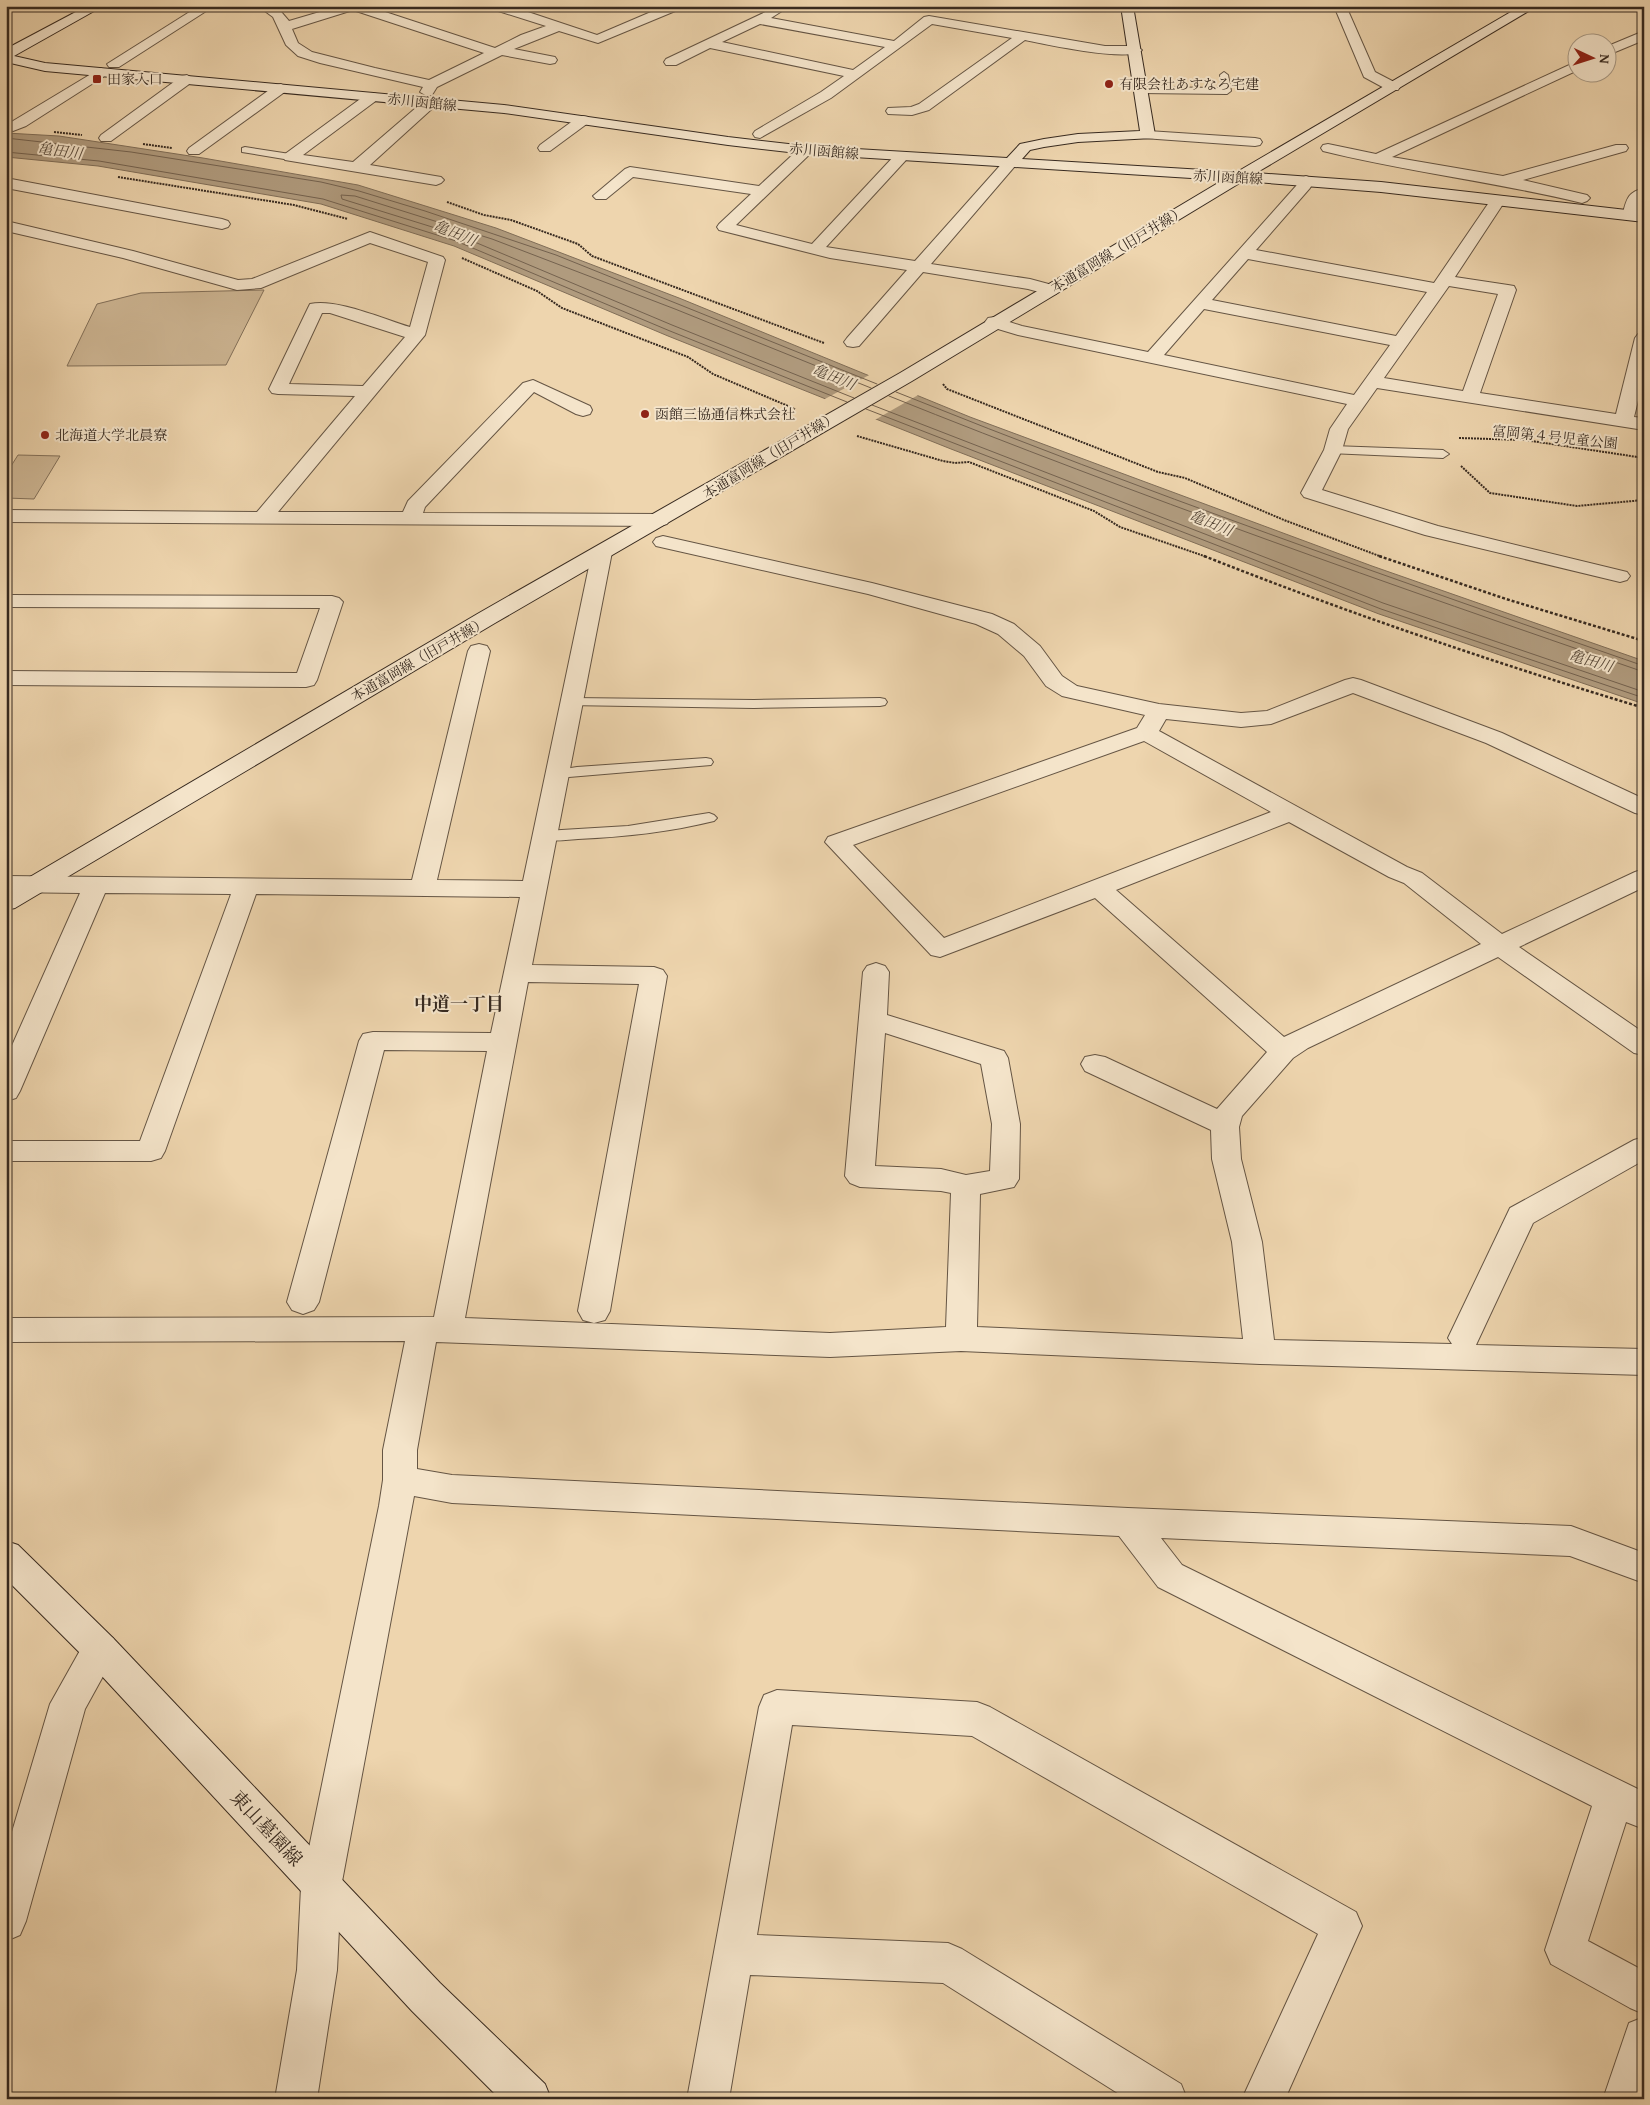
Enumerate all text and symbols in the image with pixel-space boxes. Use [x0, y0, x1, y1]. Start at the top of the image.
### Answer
north arrow [1568, 32, 1618, 82]
text: N [1595, 54, 1615, 65]
place label: 田家入口 [107, 69, 163, 89]
marker: 田家入口 [91, 73, 103, 85]
place label: 有限会社あすなろ宅建 [1119, 74, 1259, 94]
marker: 有限会社あすなろ宅建 [1103, 78, 1115, 90]
street label: 赤川函館線 [386, 88, 458, 116]
water label: 亀田川 [36, 137, 86, 164]
street label: 赤川函館線 [788, 138, 860, 164]
street label: 赤川函館線 [1193, 165, 1263, 189]
street label: 本通富岡線（旧戸井線） [1047, 201, 1189, 297]
water label: 亀田川 [430, 214, 482, 251]
water label: 亀田川 [809, 358, 861, 395]
place label: 函館三協通信株式会社 [655, 404, 795, 424]
street label: 本通富岡線（旧戸井線） [699, 407, 841, 503]
marker: 函館三協通信株式会社 [639, 408, 651, 420]
street label: 富岡第４号児童公園 [1491, 420, 1619, 454]
place label: 北海道大学北晨寮 [55, 425, 167, 445]
marker: 北海道大学北晨寮 [39, 429, 51, 441]
water label: 亀田川 [1186, 504, 1238, 541]
street label: 本通富岡線（旧戸井線） [347, 612, 491, 706]
water label: 亀田川 [1567, 644, 1618, 677]
district label: 中道一丁目 [414, 990, 504, 1017]
street label: 東山墓園線 [224, 1784, 310, 1872]

